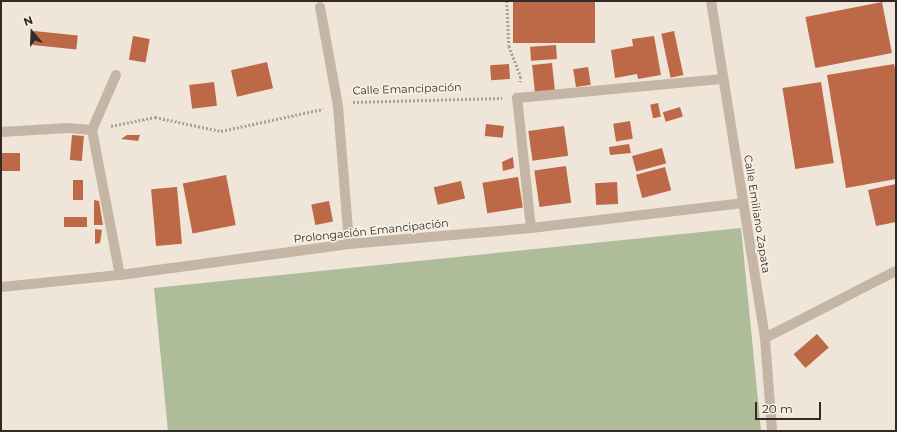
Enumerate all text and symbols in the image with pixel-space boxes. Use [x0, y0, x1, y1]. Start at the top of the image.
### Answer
north arrow [12, 12, 52, 52]
text: N [22, 13, 35, 29]
street label: Calle Emancipación [352, 81, 462, 97]
street label: Calle Emiliano Zapata [741, 154, 773, 274]
street label: Prolongación Emancipación [293, 216, 449, 246]
scale bar [757, 394, 823, 420]
text: 20 m [762, 401, 793, 416]

